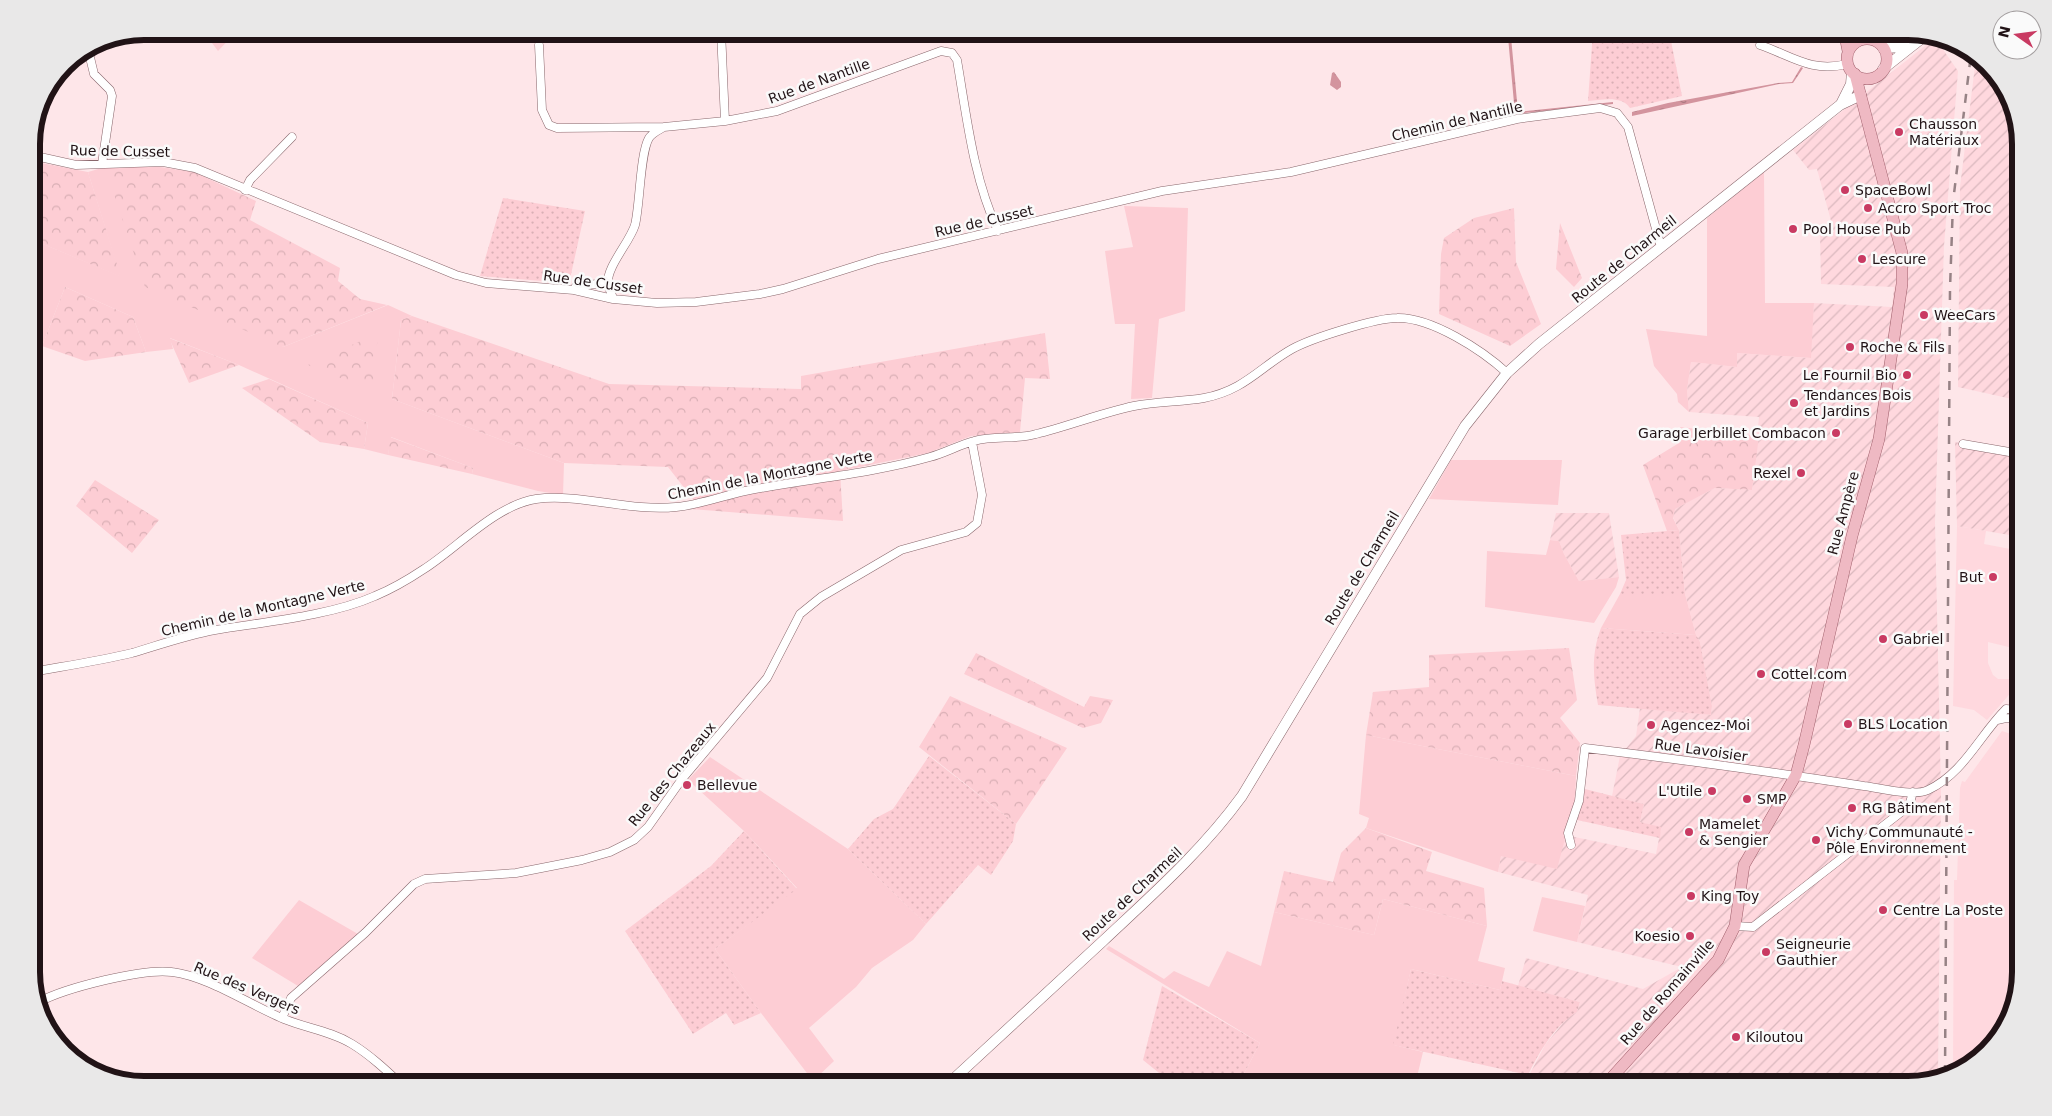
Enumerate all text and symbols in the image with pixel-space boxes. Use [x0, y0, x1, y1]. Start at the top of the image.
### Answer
north arrow [1992, 10, 2042, 60]
text: N [1995, 24, 2014, 39]
street label: Rue de Nantille [766, 55, 872, 107]
street label: Chemin de Nantille [1390, 98, 1524, 144]
place label: Chausson Matériaux [1909, 116, 1979, 148]
marker: Chausson Matériaux [1893, 126, 1905, 138]
street label: Rue de Cusset [70, 142, 171, 160]
place label: SpaceBowl [1855, 182, 1931, 198]
marker: SpaceBowl [1839, 184, 1851, 196]
place label: Accro Sport Troc [1878, 200, 1991, 216]
street label: Rue de Cusset [933, 202, 1035, 240]
marker: Accro Sport Troc [1862, 202, 1874, 214]
street label: Route de Charmeil [1569, 212, 1679, 306]
place label: Pool House Pub [1803, 221, 1911, 237]
marker: Pool House Pub [1787, 223, 1799, 235]
place label: Lescure [1872, 251, 1926, 267]
marker: Lescure [1856, 253, 1868, 265]
street label: Rue de Cusset [542, 267, 644, 297]
place label: WeeCars [1934, 307, 1996, 323]
marker: WeeCars [1918, 309, 1930, 321]
place label: Roche & Fils [1860, 339, 1945, 355]
marker: Roche & Fils [1844, 341, 1856, 353]
place label: Le Fournil Bio [1803, 367, 1897, 383]
marker: Le Fournil Bio [1901, 369, 1913, 381]
place label: Tendances Bois et Jardins [1803, 387, 1911, 419]
marker: Tendances Bois et Jardins [1788, 397, 1800, 409]
place label: Garage Jerbillet Combacon [1638, 425, 1826, 441]
marker: Garage Jerbillet Combacon [1830, 427, 1842, 439]
street label: Chemin de la Montagne Verte [666, 447, 874, 503]
place label: Rexel [1753, 465, 1791, 481]
marker: Rexel [1795, 467, 1807, 479]
street label: Rue Ampère [1824, 469, 1862, 557]
street label: Route de Charmeil [1322, 508, 1402, 628]
place label: But [1959, 569, 1984, 585]
marker: But [1987, 571, 1999, 583]
street label: Chemin de la Montagne Verte [160, 577, 366, 639]
place label: Gabriel [1893, 631, 1943, 647]
marker: Gabriel [1877, 633, 1889, 645]
place label: Cottel.com [1771, 666, 1847, 682]
marker: Cottel.com [1755, 668, 1767, 680]
place label: BLS Location [1858, 716, 1948, 732]
place label: Agencez-Moi [1661, 717, 1750, 733]
marker: BLS Location [1842, 718, 1854, 730]
street label: Rue des Chazeaux [625, 719, 719, 829]
marker: Agencez-Moi [1645, 719, 1657, 731]
street label: Rue Lavoisier [1653, 736, 1749, 764]
place label: Bellevue [697, 777, 757, 793]
marker: Bellevue [681, 779, 693, 791]
place label: L'Utile [1658, 783, 1702, 799]
marker: L'Utile [1706, 785, 1718, 797]
place label: SMP [1757, 791, 1786, 807]
marker: SMP [1741, 793, 1753, 805]
place label: RG Bâtiment [1862, 800, 1952, 816]
marker: RG Bâtiment [1846, 802, 1858, 814]
place label: Mamelet & Sengier [1699, 816, 1768, 848]
place label: Vichy Communauté - Pôle Environnement [1826, 824, 1973, 856]
marker: Mamelet & Sengier [1683, 826, 1695, 838]
marker: Vichy Communauté - Pôle Environnement [1810, 834, 1822, 846]
street label: Route de Charmeil [1079, 844, 1185, 944]
place label: King Toy [1701, 888, 1759, 904]
marker: King Toy [1685, 890, 1697, 902]
place label: Centre La Poste [1893, 902, 2003, 918]
marker: Centre La Poste [1877, 904, 1889, 916]
place label: Koesio [1635, 928, 1680, 944]
marker: Koesio [1684, 930, 1696, 942]
street label: Rue de Romainville [1617, 936, 1717, 1048]
place label: Seigneurie Gauthier [1776, 936, 1851, 968]
marker: Seigneurie Gauthier [1760, 946, 1772, 958]
street label: Rue des Vergers [192, 958, 302, 1018]
place label: Kiloutou [1746, 1029, 1803, 1045]
marker: Kiloutou [1730, 1031, 1742, 1043]

